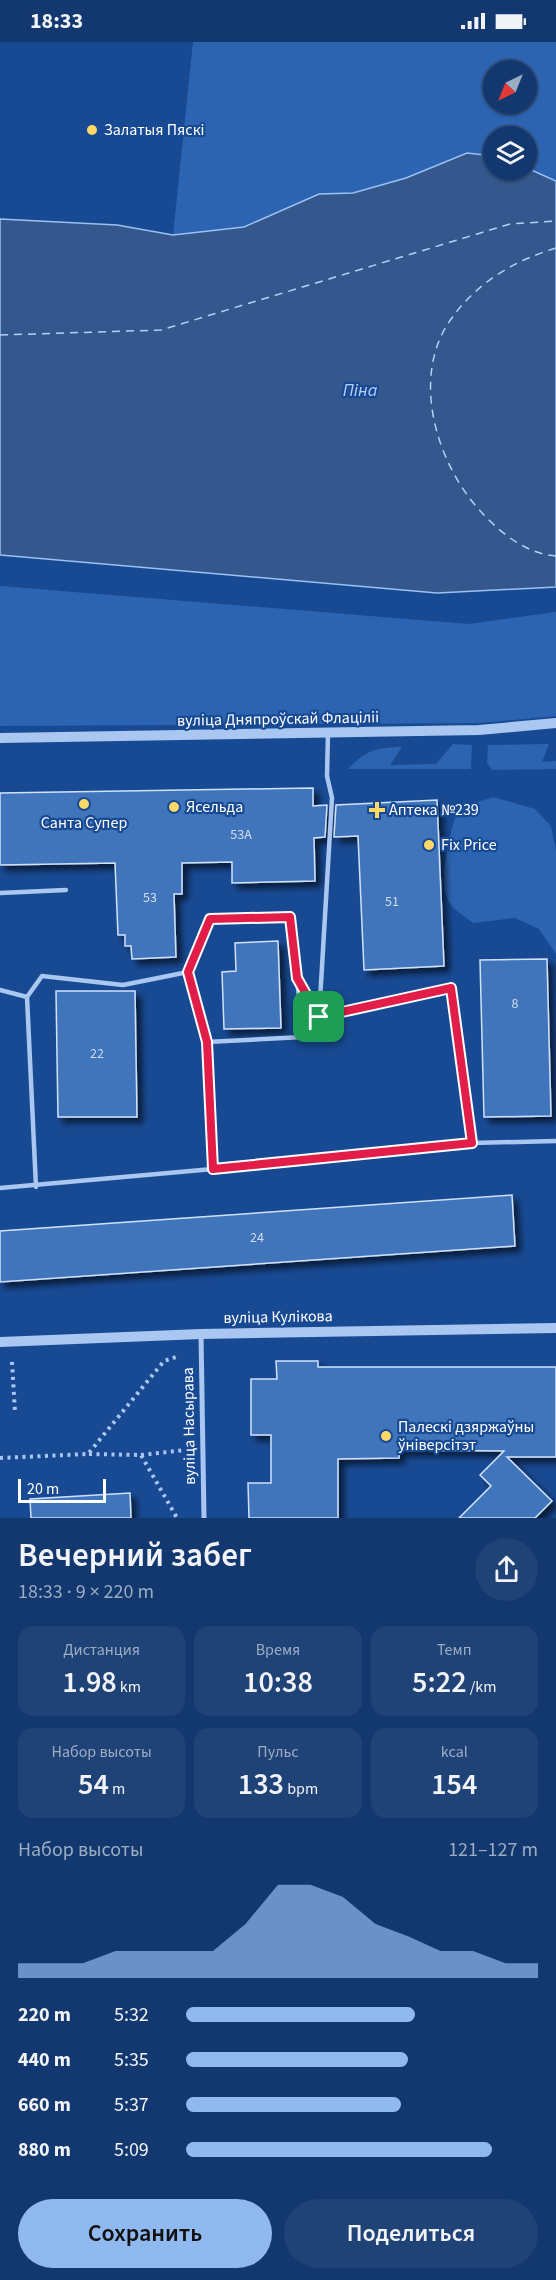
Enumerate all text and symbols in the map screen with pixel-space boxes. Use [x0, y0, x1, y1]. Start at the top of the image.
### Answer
text: 18:33 [30, 5, 83, 37]
north arrow [483, 60, 537, 114]
map controls [483, 60, 537, 180]
place label: Залатыя Пяскі [104, 119, 205, 141]
marker: Залатыя Пяскі [85, 123, 99, 137]
button: layers [483, 126, 537, 180]
water label: Піна [343, 378, 378, 403]
street label: вуліца Дняпроўскай Флаціліі [177, 706, 379, 732]
place label: Ясельда [186, 796, 243, 818]
marker: Санта Супер [77, 797, 91, 811]
place label: Аптека №239 [389, 799, 479, 821]
marker: Ясельда [167, 800, 181, 814]
marker: Аптека №239 [370, 803, 384, 817]
place label: Санта Супер [41, 812, 127, 834]
house number: 53А [230, 825, 252, 845]
place label: Fix Price [441, 834, 497, 856]
marker: Fix Price [422, 838, 436, 852]
house number: 53 [143, 888, 157, 908]
house number: 51 [385, 892, 399, 912]
pin [293, 991, 344, 1042]
house number: 8 [512, 994, 519, 1014]
icon: arrive [302, 1000, 335, 1033]
house number: 22 [90, 1044, 104, 1064]
house number: 24 [250, 1228, 264, 1248]
street label: вуліца Кулікова [223, 1305, 333, 1329]
street label: вуліца Насырава [177, 1367, 201, 1485]
place label: Палескі дзяржаўны ўніверсітэт [398, 1416, 534, 1456]
marker: Палескі дзяржаўны ўніверсітэт [379, 1429, 393, 1443]
scale bar [18, 1476, 106, 1504]
text: 20 m [27, 1478, 59, 1500]
text: Вечерний забег [18, 1532, 252, 1579]
button: share [475, 1538, 538, 1601]
text: 18:33 · 9 × 220 m [18, 1578, 154, 1606]
text: Дистанция [63, 1639, 140, 1661]
text: Время [256, 1639, 300, 1661]
text: Темп [437, 1639, 472, 1661]
text: 1.98 [62, 1661, 117, 1704]
text: 10:38 [243, 1661, 313, 1704]
text: 5:22 [412, 1661, 467, 1704]
text: km [117, 1676, 141, 1698]
text: /km [467, 1676, 497, 1698]
text: Набор высоты [51, 1741, 152, 1763]
text: Пульс [257, 1741, 299, 1763]
text: kcal [441, 1741, 468, 1763]
text: 54 [78, 1763, 109, 1806]
text: 133 [238, 1763, 284, 1806]
text: 154 [431, 1763, 477, 1806]
text: m [109, 1778, 125, 1800]
text: bpm [284, 1778, 318, 1800]
text: Набор высоты [18, 1836, 143, 1864]
text: 121–127 m [448, 1836, 538, 1864]
text: 220 m [18, 2001, 71, 2029]
text: 5:32 [114, 2001, 149, 2029]
text: 440 m [18, 2046, 71, 2074]
text: 5:35 [114, 2046, 149, 2074]
text: 660 m [18, 2091, 71, 2119]
text: 5:37 [114, 2091, 149, 2119]
text: 880 m [18, 2136, 71, 2164]
text: 5:09 [114, 2136, 149, 2164]
button: Сохранить [18, 2199, 272, 2268]
button: Поделиться [284, 2199, 538, 2268]

